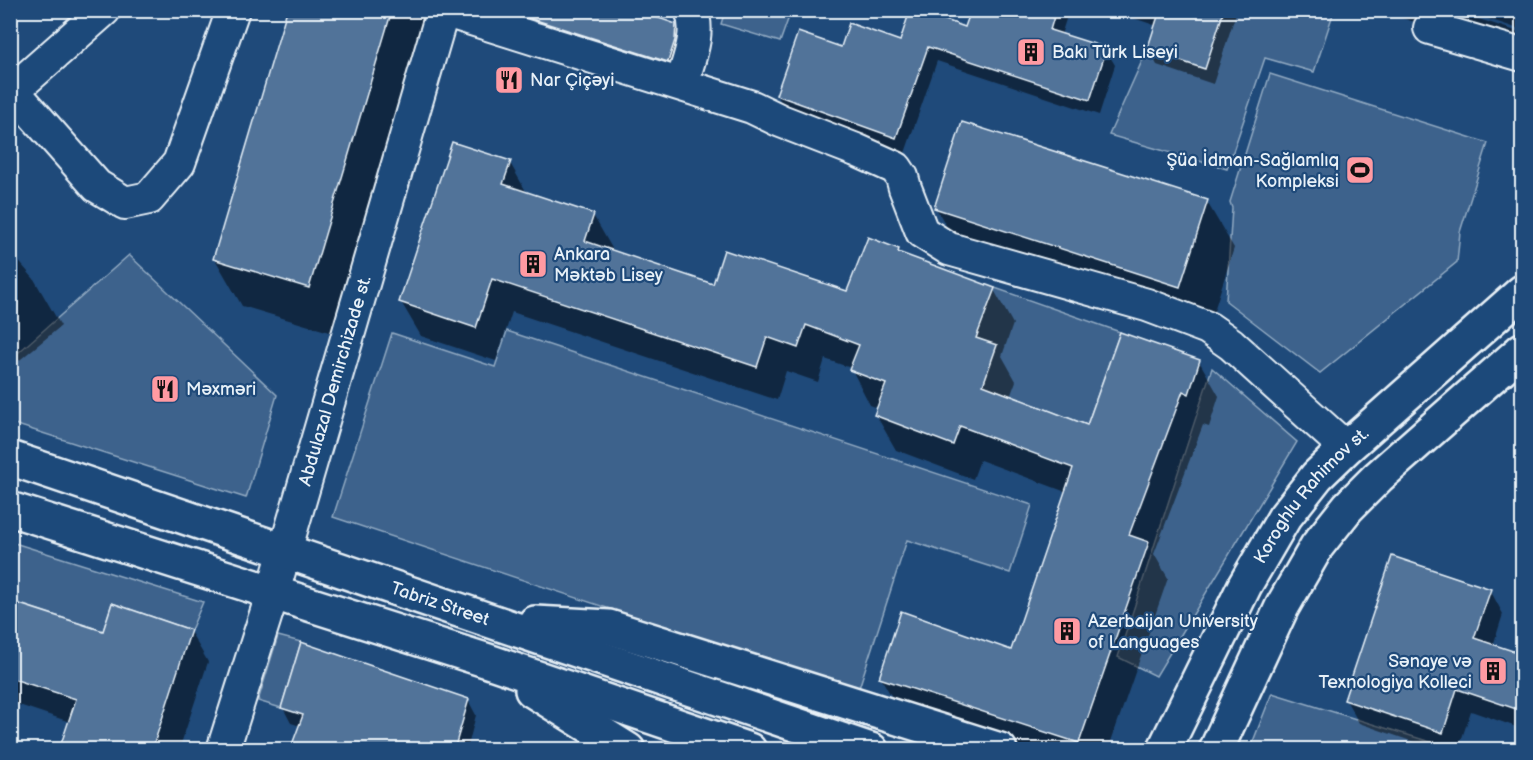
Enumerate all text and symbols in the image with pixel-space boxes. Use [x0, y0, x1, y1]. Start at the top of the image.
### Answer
building icon: Bakı Türk Liseyi [1015, 36, 1047, 68]
place label: Bakı Türk Liseyi [1052, 42, 1178, 63]
restaurant icon: Nar Çiçəyi [493, 64, 525, 96]
place label: Nar Çiçəyi [530, 70, 614, 91]
place label: Şüa İdman-Sağlamlıq Kompleksi [1166, 149, 1339, 192]
sports icon: Şüa İdman-Sağlamlıq Kompleksi [1344, 154, 1376, 186]
place label: Ankara Məktəb Lisey [554, 244, 664, 286]
building icon: Ankara Məktəb Lisey [517, 248, 549, 280]
street label: Abdulazal Demirchizade st. [294, 273, 375, 488]
restaurant icon: Məxməri [149, 373, 181, 405]
place label: Məxməri [186, 379, 256, 400]
street label: Koroghlu Rahimov st. [1249, 423, 1373, 567]
street label: Tabriz Street [388, 577, 492, 630]
place label: Azerbaijan University of Languages [1088, 611, 1259, 653]
building icon: Azerbaijan University of Languages [1051, 615, 1083, 647]
place label: Sənaye və Texnologiya Kolleci [1318, 651, 1472, 693]
building icon: Sənaye və Texnologiya Kolleci [1477, 655, 1509, 687]

